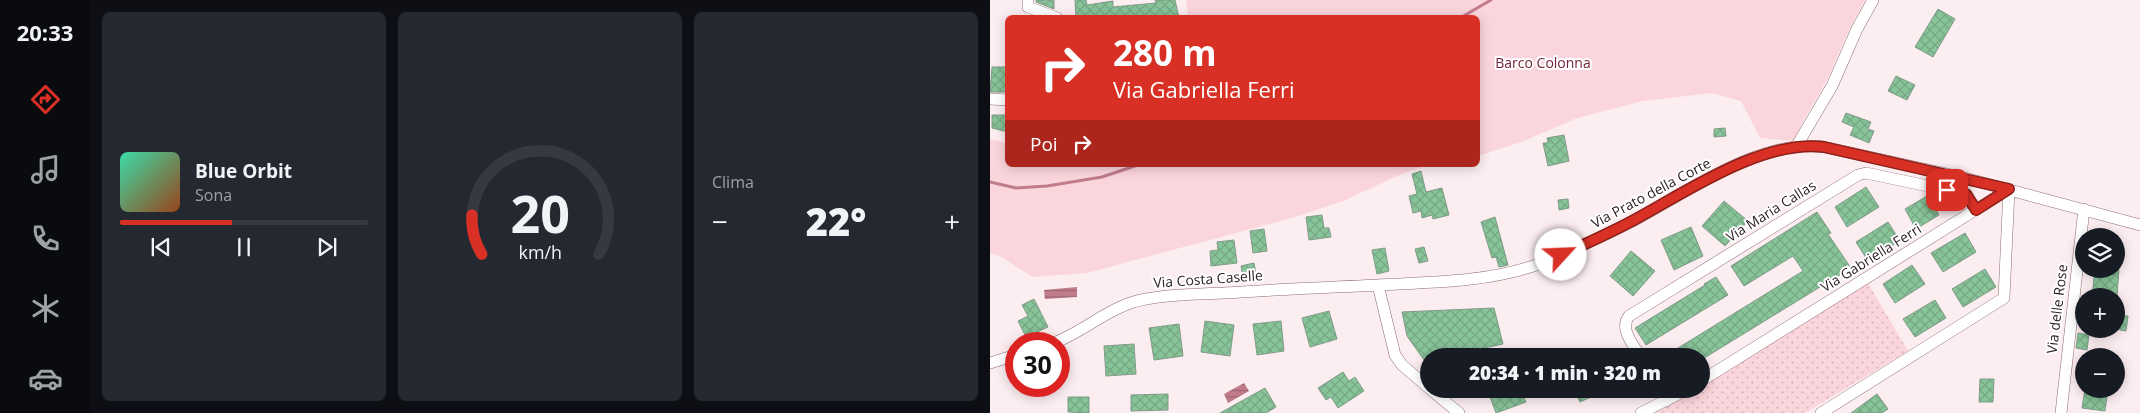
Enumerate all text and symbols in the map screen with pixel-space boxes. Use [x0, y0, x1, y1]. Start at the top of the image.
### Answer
text: 20:33 [17, 17, 73, 47]
text: 280 m [1113, 29, 1217, 76]
icon: right [1030, 35, 1095, 100]
park label: Barco Colonna [1495, 53, 1591, 72]
text: Via Gabriella Ferri [1113, 74, 1294, 104]
icon: directions [28, 82, 63, 117]
icon: right [1068, 130, 1096, 158]
text: Poi [1030, 131, 1058, 157]
icon: music [28, 152, 63, 187]
street label: Via Prato della Corte [1588, 153, 1714, 232]
text: Blue Orbit [195, 158, 292, 184]
pin [1926, 169, 1968, 211]
text: Clima [712, 171, 754, 193]
street label: Via Maria Callas [1722, 175, 1819, 246]
icon: arrive [1933, 176, 1961, 204]
text: 20 [510, 177, 570, 248]
text: Sona [195, 184, 232, 206]
text: 22° [806, 195, 866, 247]
text: − [712, 202, 728, 240]
text: + [944, 202, 960, 240]
street label: Via Gabriella Ferri [1817, 219, 1925, 296]
icon: phone [28, 221, 63, 256]
position arrow [1534, 228, 1586, 280]
map controls [2075, 228, 2125, 398]
button: layers [2075, 228, 2125, 278]
icon: previous [147, 233, 175, 261]
icon: pause [230, 233, 258, 261]
icon: next [313, 233, 341, 261]
text: km/h [518, 240, 562, 264]
street label: Via delle Rose [2042, 263, 2071, 355]
street label: Via Costa Caselle [1153, 265, 1263, 292]
button: + [2075, 288, 2125, 338]
icon: climate [28, 291, 63, 326]
speed limit sign: 30 [1005, 332, 1070, 397]
button: − [2075, 348, 2125, 398]
text: 20:34 · 1 min · 320 m [1469, 360, 1661, 386]
icon: car [28, 361, 63, 396]

